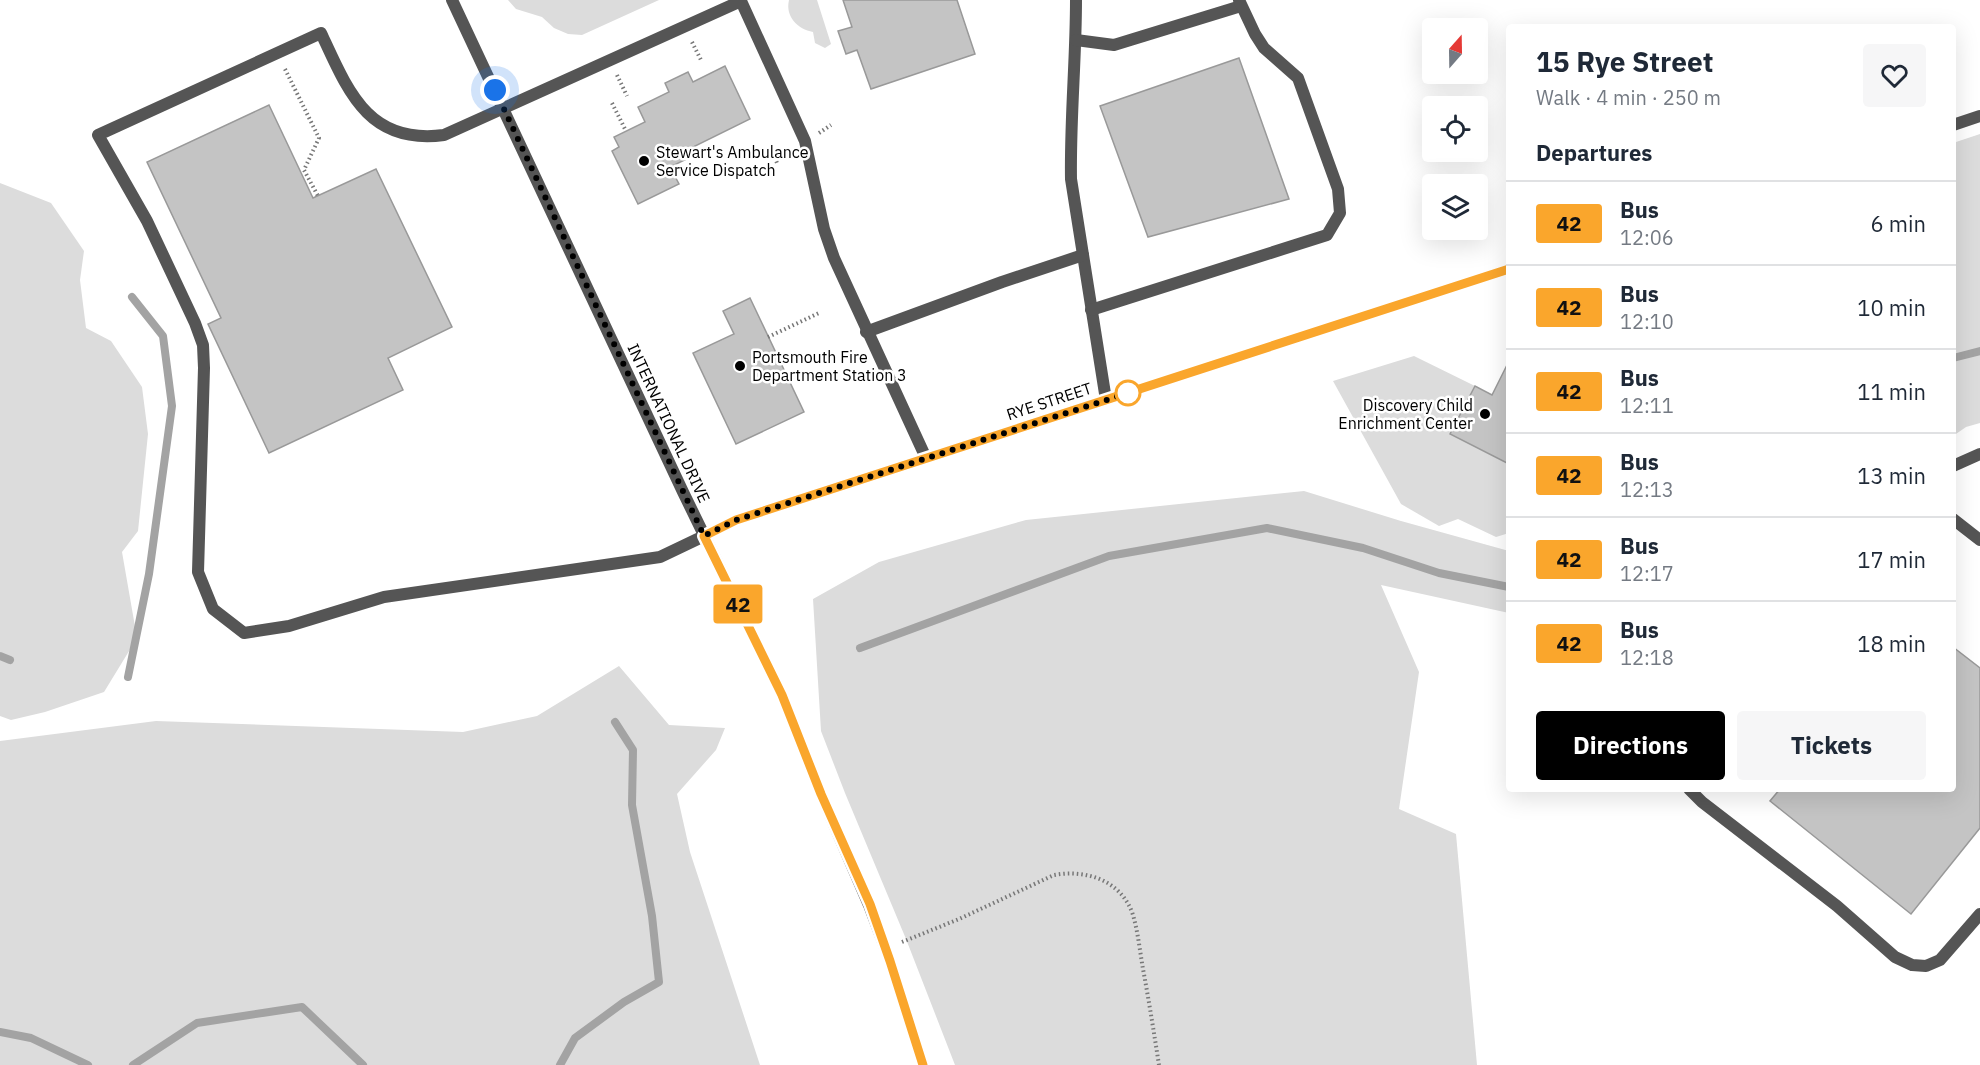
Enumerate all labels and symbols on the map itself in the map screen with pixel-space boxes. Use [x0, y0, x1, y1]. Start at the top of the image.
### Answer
north arrow [1422, 18, 1488, 84]
your location [480, 75, 510, 105]
place label: Stewart's Ambulance Service Dispatch [656, 142, 809, 180]
marker: Stewart's Ambulance Service Dispatch [637, 154, 651, 168]
street label: INTERNATIONAL DRIVE [623, 340, 715, 506]
place label: Portsmouth Fire Department Station 3 [752, 347, 907, 385]
marker: Portsmouth Fire Department Station 3 [733, 359, 747, 373]
street label: RYE STREET [1004, 378, 1094, 424]
unlabelled marker [1115, 380, 1141, 406]
place label: Discovery Child Enrichment Center [1338, 395, 1473, 433]
marker: Discovery Child Enrichment Center [1478, 407, 1492, 421]
line badge: 42 [711, 584, 765, 624]

